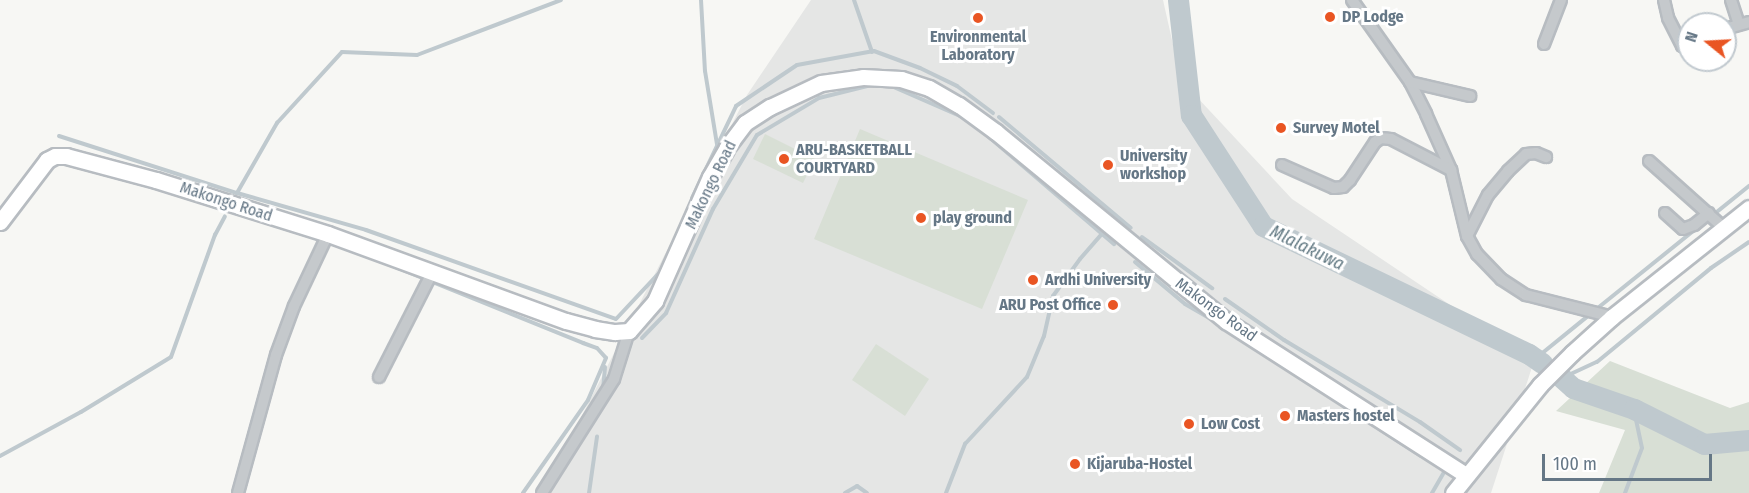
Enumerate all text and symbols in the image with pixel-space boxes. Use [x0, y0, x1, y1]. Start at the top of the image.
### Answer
place label: DP Lodge [1342, 7, 1404, 27]
marker: DP Lodge [1323, 10, 1337, 24]
marker: Environmental Laboratory [971, 11, 985, 25]
north arrow [1677, 12, 1737, 72]
place label: Environmental Laboratory [930, 27, 1026, 65]
text: N [1681, 29, 1702, 44]
place label: Survey Motel [1293, 118, 1380, 138]
marker: Survey Motel [1274, 121, 1288, 135]
street label: Makongo Road [681, 138, 741, 232]
place label: ARU-BASKETBALL COURTYARD [796, 140, 912, 178]
place label: University workshop [1120, 146, 1187, 184]
marker: ARU-BASKETBALL COURTYARD [777, 152, 791, 166]
marker: University workshop [1101, 158, 1115, 172]
street label: Makongo Road [177, 178, 275, 226]
place label: play ground [933, 208, 1012, 228]
marker: play ground [914, 211, 928, 225]
water label: Mlalakuwa [1266, 221, 1348, 275]
place label: Ardhi University [1045, 270, 1151, 290]
marker: Ardhi University [1026, 273, 1040, 287]
street label: Makongo Road [1172, 274, 1260, 346]
place label: ARU Post Office [999, 295, 1101, 315]
marker: ARU Post Office [1106, 298, 1120, 312]
place label: Masters hostel [1297, 406, 1395, 426]
marker: Masters hostel [1278, 409, 1292, 423]
place label: Low Cost [1201, 414, 1260, 434]
marker: Low Cost [1182, 417, 1196, 431]
scale bar [1545, 442, 1714, 480]
text: 100 m [1553, 453, 1597, 475]
place label: Kijaruba-Hostel [1087, 454, 1192, 474]
marker: Kijaruba-Hostel [1068, 457, 1082, 471]

